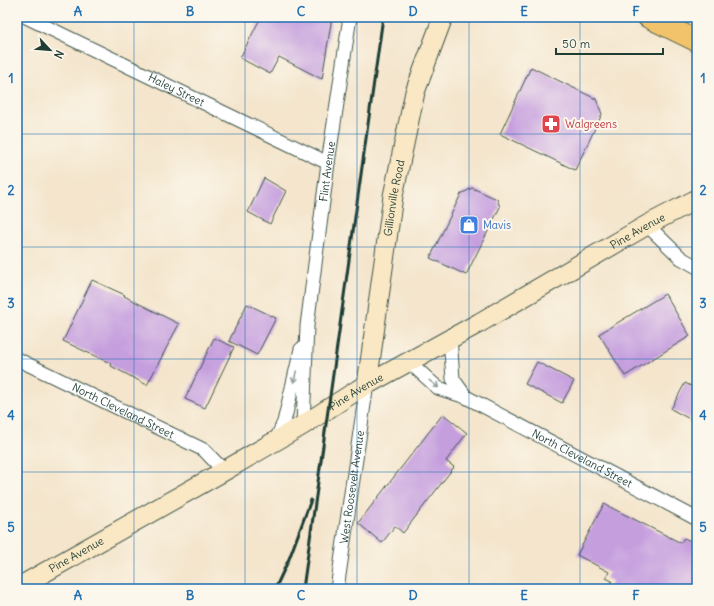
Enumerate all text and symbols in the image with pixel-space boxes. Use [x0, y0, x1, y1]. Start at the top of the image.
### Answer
text: A [74, 3, 83, 20]
text: B [186, 3, 195, 20]
text: C [297, 3, 306, 20]
text: D [408, 3, 418, 20]
text: E [520, 3, 528, 20]
text: F [632, 3, 640, 20]
north arrow [30, 30, 70, 70]
scale bar [556, 30, 663, 56]
text: 50 m [562, 36, 591, 51]
text: N [51, 48, 67, 61]
text: 1 [8, 70, 14, 87]
street label: Haley Street [146, 70, 207, 109]
text: 1 [700, 70, 706, 87]
pharmacy icon: Walgreens [540, 113, 562, 135]
place label: Walgreens [565, 117, 617, 131]
street label: Flint Avenue [316, 140, 338, 202]
street label: Gillionville Road [381, 158, 408, 237]
text: 2 [7, 182, 15, 199]
text: 2 [699, 182, 707, 199]
street label: Pine Avenue [607, 210, 667, 252]
shop icon: Mavis [458, 214, 480, 236]
place label: Mavis [483, 218, 511, 232]
text: 3 [7, 295, 15, 312]
text: 3 [699, 295, 707, 312]
one-way arrow [290, 370, 298, 383]
street label: Pine Avenue [326, 370, 386, 413]
street label: North Cleveland Street [70, 380, 177, 441]
one-way arrow [429, 380, 440, 389]
text: 4 [7, 407, 15, 424]
text: 4 [699, 407, 707, 424]
street label: North Cleveland Street [529, 426, 635, 491]
street label: West Roosevelt Avenue [337, 430, 367, 545]
text: 5 [7, 519, 15, 536]
text: 5 [699, 519, 707, 536]
street label: Pine Avenue [46, 533, 106, 576]
text: A [74, 587, 83, 604]
text: B [186, 587, 195, 604]
text: C [297, 587, 306, 604]
text: D [408, 587, 418, 604]
text: E [520, 587, 528, 604]
text: F [632, 587, 640, 604]

